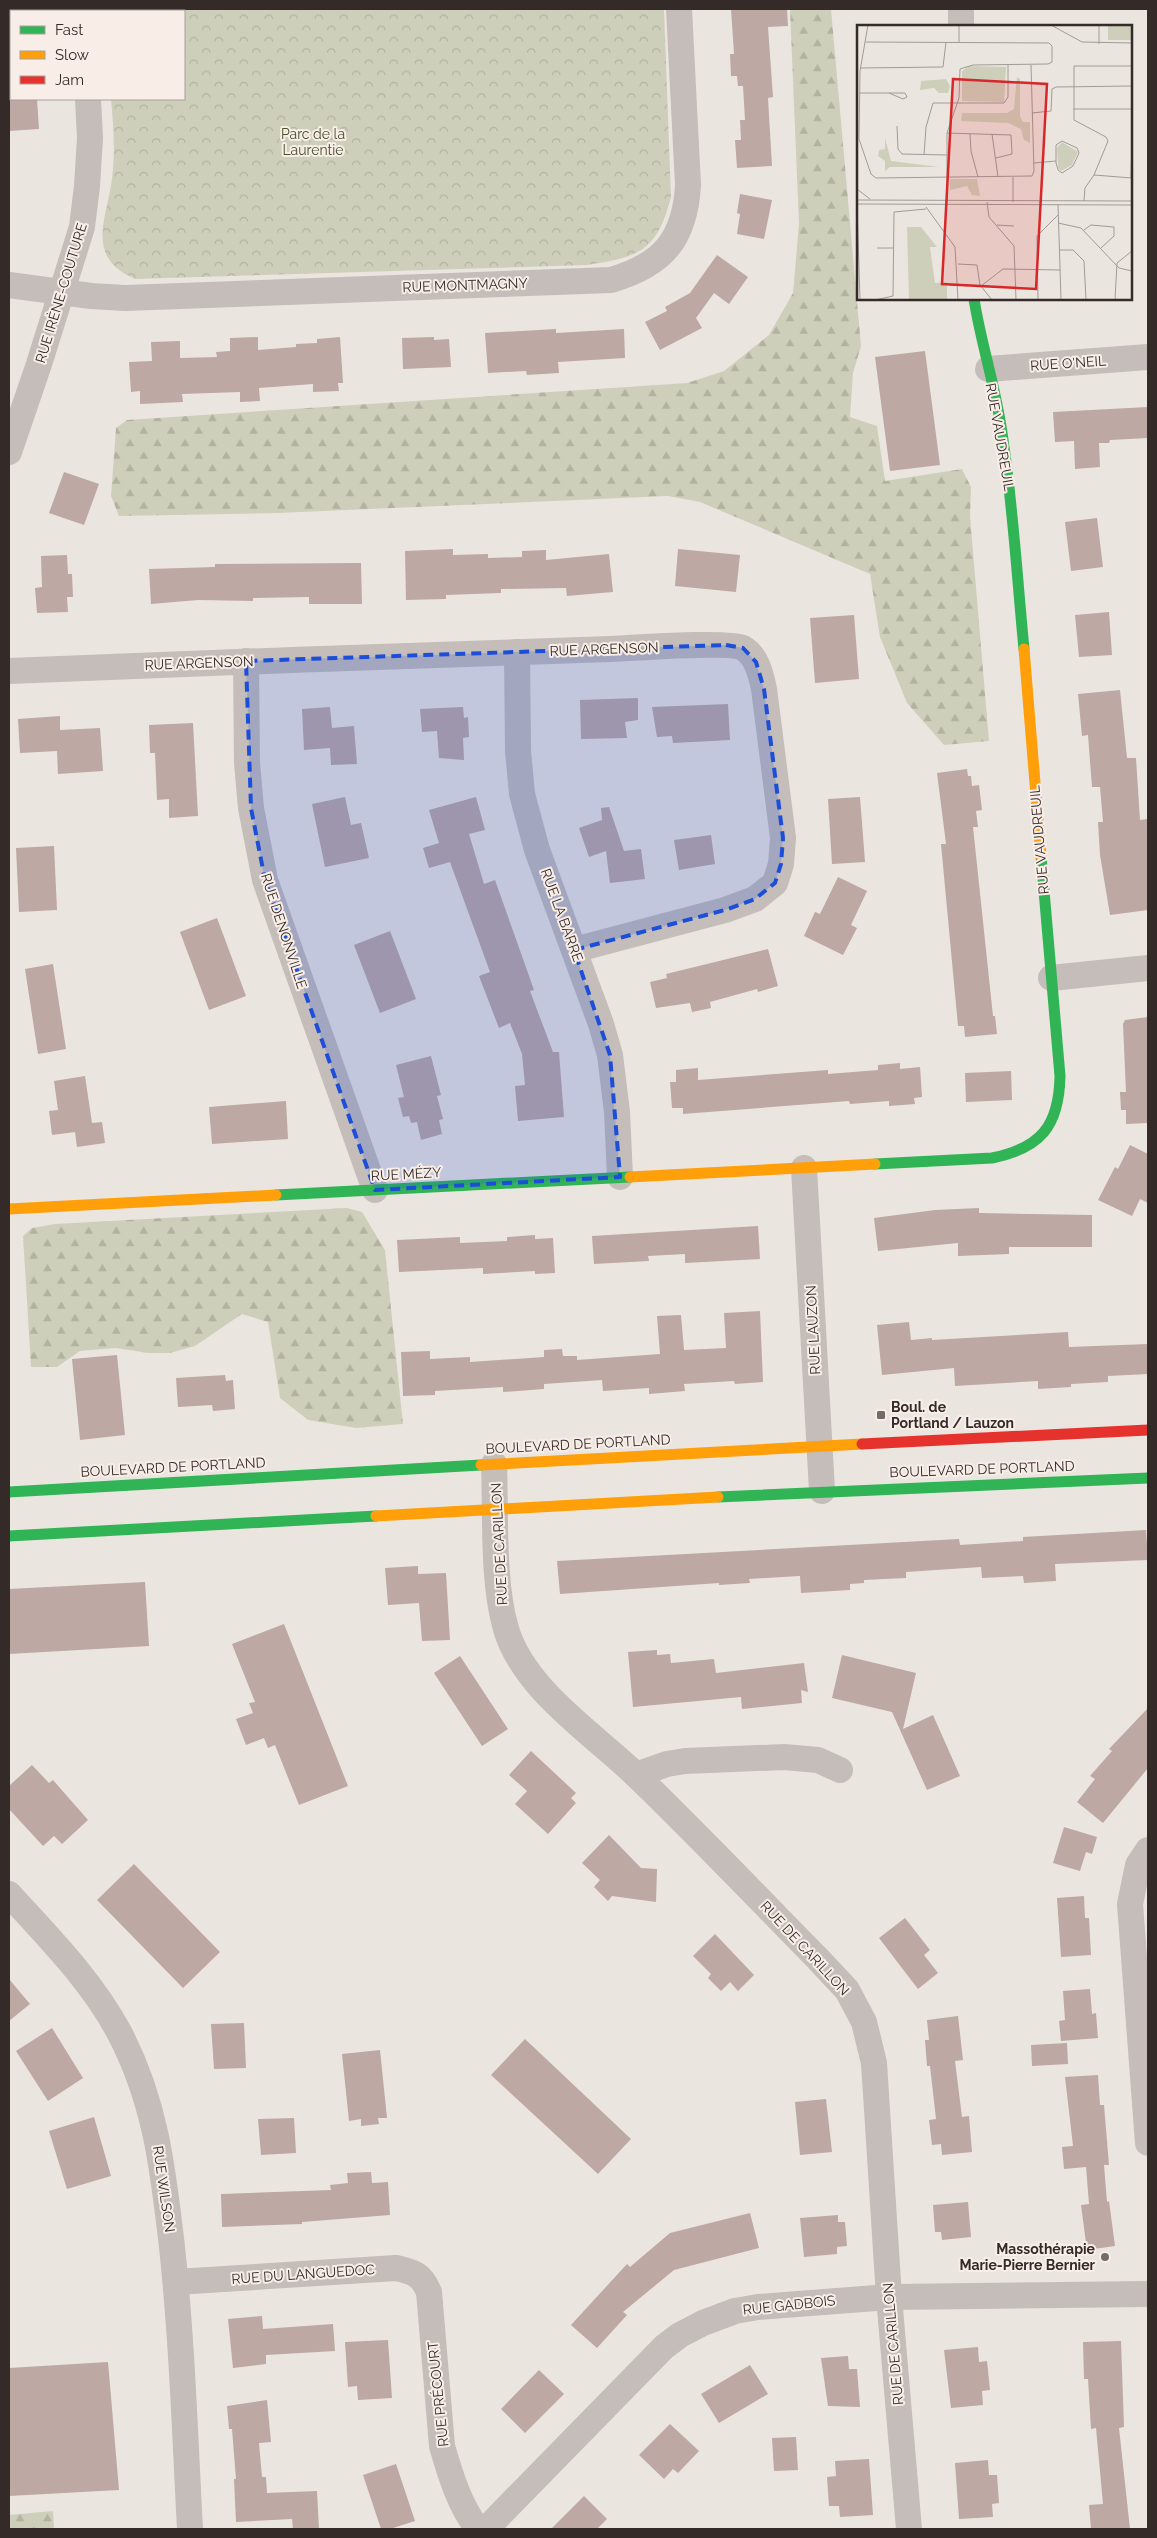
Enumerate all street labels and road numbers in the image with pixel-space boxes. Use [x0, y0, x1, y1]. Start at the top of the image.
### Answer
street label: RUE IRÈNE-COUTURE [31, 221, 90, 365]
street label: RUE MONTMAGNY [402, 275, 528, 295]
street label: RUE O'NEIL [1030, 352, 1106, 374]
street label: RUE VAUDREUIL [983, 382, 1017, 492]
street label: RUE ARGENSON [549, 639, 659, 659]
street label: RUE ARGENSON [144, 653, 254, 673]
street label: RUE VAUDREUIL [1026, 785, 1052, 895]
street label: RUE LA BARRE [538, 866, 586, 964]
street label: RUE DENONVILLE [258, 871, 310, 991]
street label: RUE MÉZY [370, 1163, 442, 1184]
street label: RUE LAUZON [803, 1285, 823, 1375]
street label: BOULEVARD DE PORTLAND [485, 1431, 671, 1457]
street label: BOULEVARD DE PORTLAND [80, 1454, 266, 1480]
street label: BOULEVARD DE PORTLAND [889, 1458, 1075, 1480]
street label: RUE DE CARILLON [488, 1482, 510, 1606]
street label: RUE DE CARILLON [757, 1898, 853, 1998]
street label: RUE WILSON [150, 2145, 178, 2233]
street label: RUE DU LANGUEDOC [231, 2261, 376, 2287]
street label: RUE DE CARILLON [880, 2282, 906, 2406]
street label: RUE GADBOIS [742, 2292, 837, 2318]
street label: RUE PRÉCOURT [423, 2340, 452, 2448]

